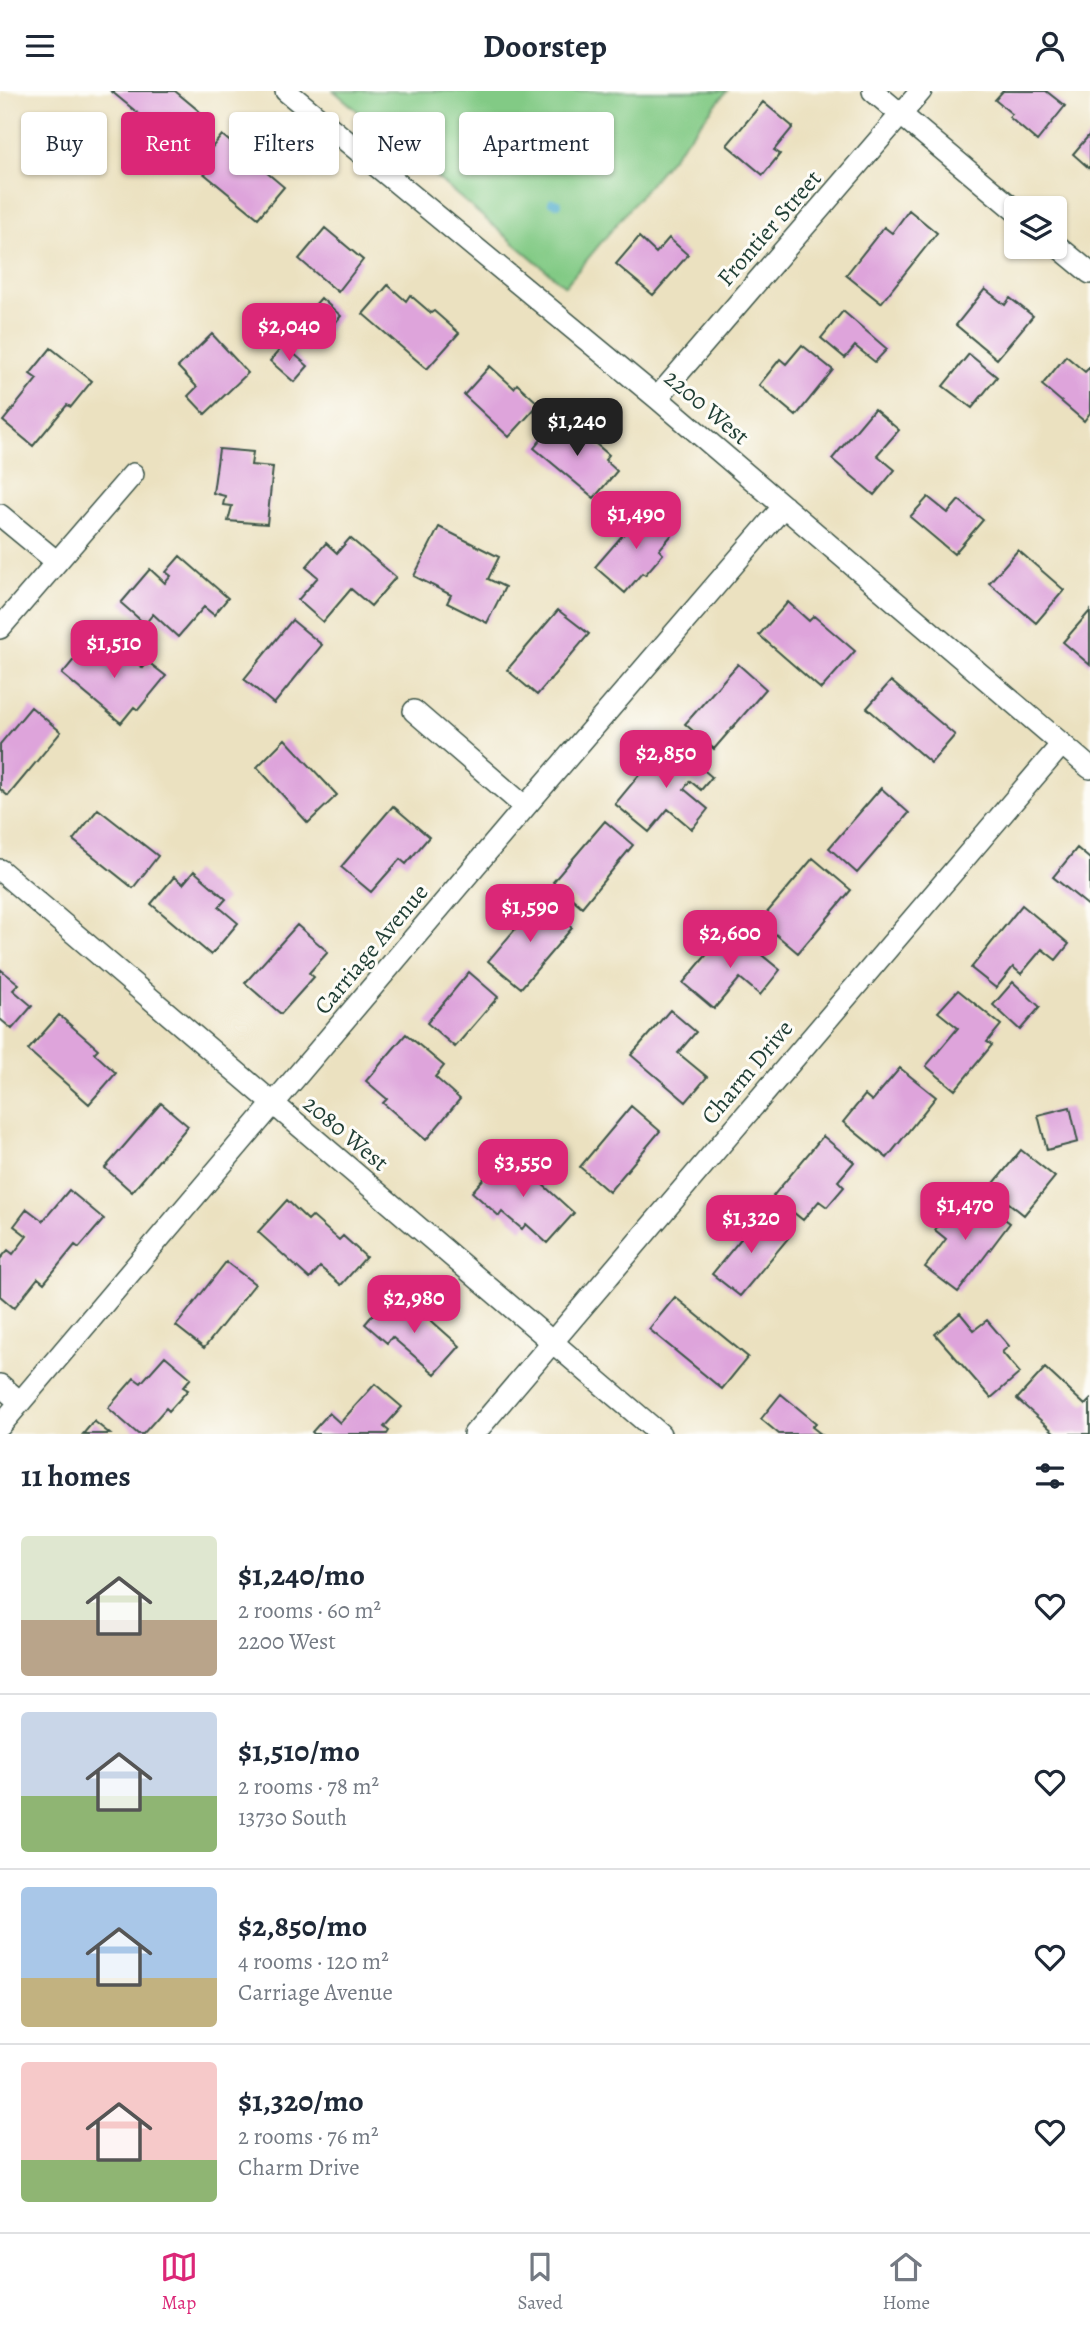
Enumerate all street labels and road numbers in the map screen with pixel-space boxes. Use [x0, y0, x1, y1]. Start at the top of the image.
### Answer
street label: Frontier Street [710, 163, 828, 293]
street label: 2200 West [658, 362, 756, 452]
street label: Carriage Avenue [307, 877, 435, 1021]
street label: Charm Drive [694, 1013, 800, 1131]
street label: 2080 West [297, 1088, 396, 1178]

